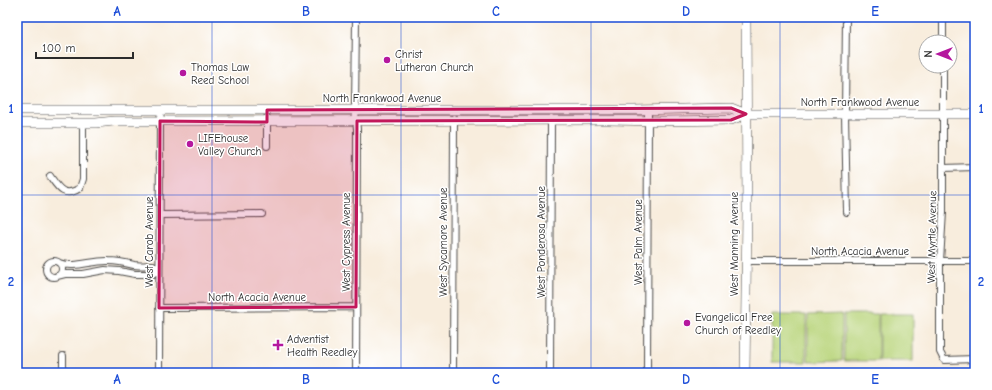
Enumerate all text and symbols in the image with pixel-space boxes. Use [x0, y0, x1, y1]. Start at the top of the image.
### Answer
text: A [113, 4, 121, 19]
text: B [302, 4, 310, 19]
text: C [492, 4, 500, 19]
text: D [682, 4, 690, 19]
text: E [871, 4, 879, 19]
scale bar [36, 34, 133, 60]
north arrow [918, 34, 958, 74]
text: 100 m [42, 41, 75, 55]
place label: Christ Lutheran Church [395, 48, 474, 74]
text: N [922, 50, 935, 58]
marker: Christ Lutheran Church [382, 55, 392, 65]
place label: Thomas Law Reed School [191, 61, 249, 87]
marker: Thomas Law Reed School [178, 68, 188, 78]
street label: North Frankwood Avenue [323, 92, 442, 105]
street label: North Frankwood Avenue [801, 96, 920, 109]
text: 1 [8, 101, 14, 116]
text: 1 [978, 101, 984, 116]
place label: LIFEhouse Valley Church [198, 132, 261, 158]
marker: LIFEhouse Valley Church [185, 139, 195, 149]
street label: West Ponderosa Avenue [535, 186, 548, 298]
street label: West Sycamore Avenue [437, 187, 450, 297]
street label: West Myrtle Avenue [925, 190, 939, 283]
street label: West Manning Avenue [728, 191, 741, 296]
street label: West Cypress Avenue [340, 192, 353, 292]
street label: West Carob Avenue [143, 196, 156, 288]
street label: West Palm Avenue [632, 199, 645, 285]
street label: North Acacia Avenue [811, 245, 910, 258]
text: 2 [8, 274, 14, 289]
text: 2 [978, 274, 984, 289]
street label: North Acacia Avenue [208, 291, 307, 304]
place label: Evangelical Free Church of Reedley [695, 311, 781, 337]
marker: Evangelical Free Church of Reedley [682, 318, 692, 328]
place label: Adventist Health Reedley [287, 333, 357, 359]
marker: Adventist Health Reedley [272, 339, 284, 351]
text: A [113, 372, 121, 387]
text: B [302, 372, 310, 387]
text: C [492, 372, 500, 387]
text: D [682, 372, 690, 387]
text: E [871, 372, 879, 387]

